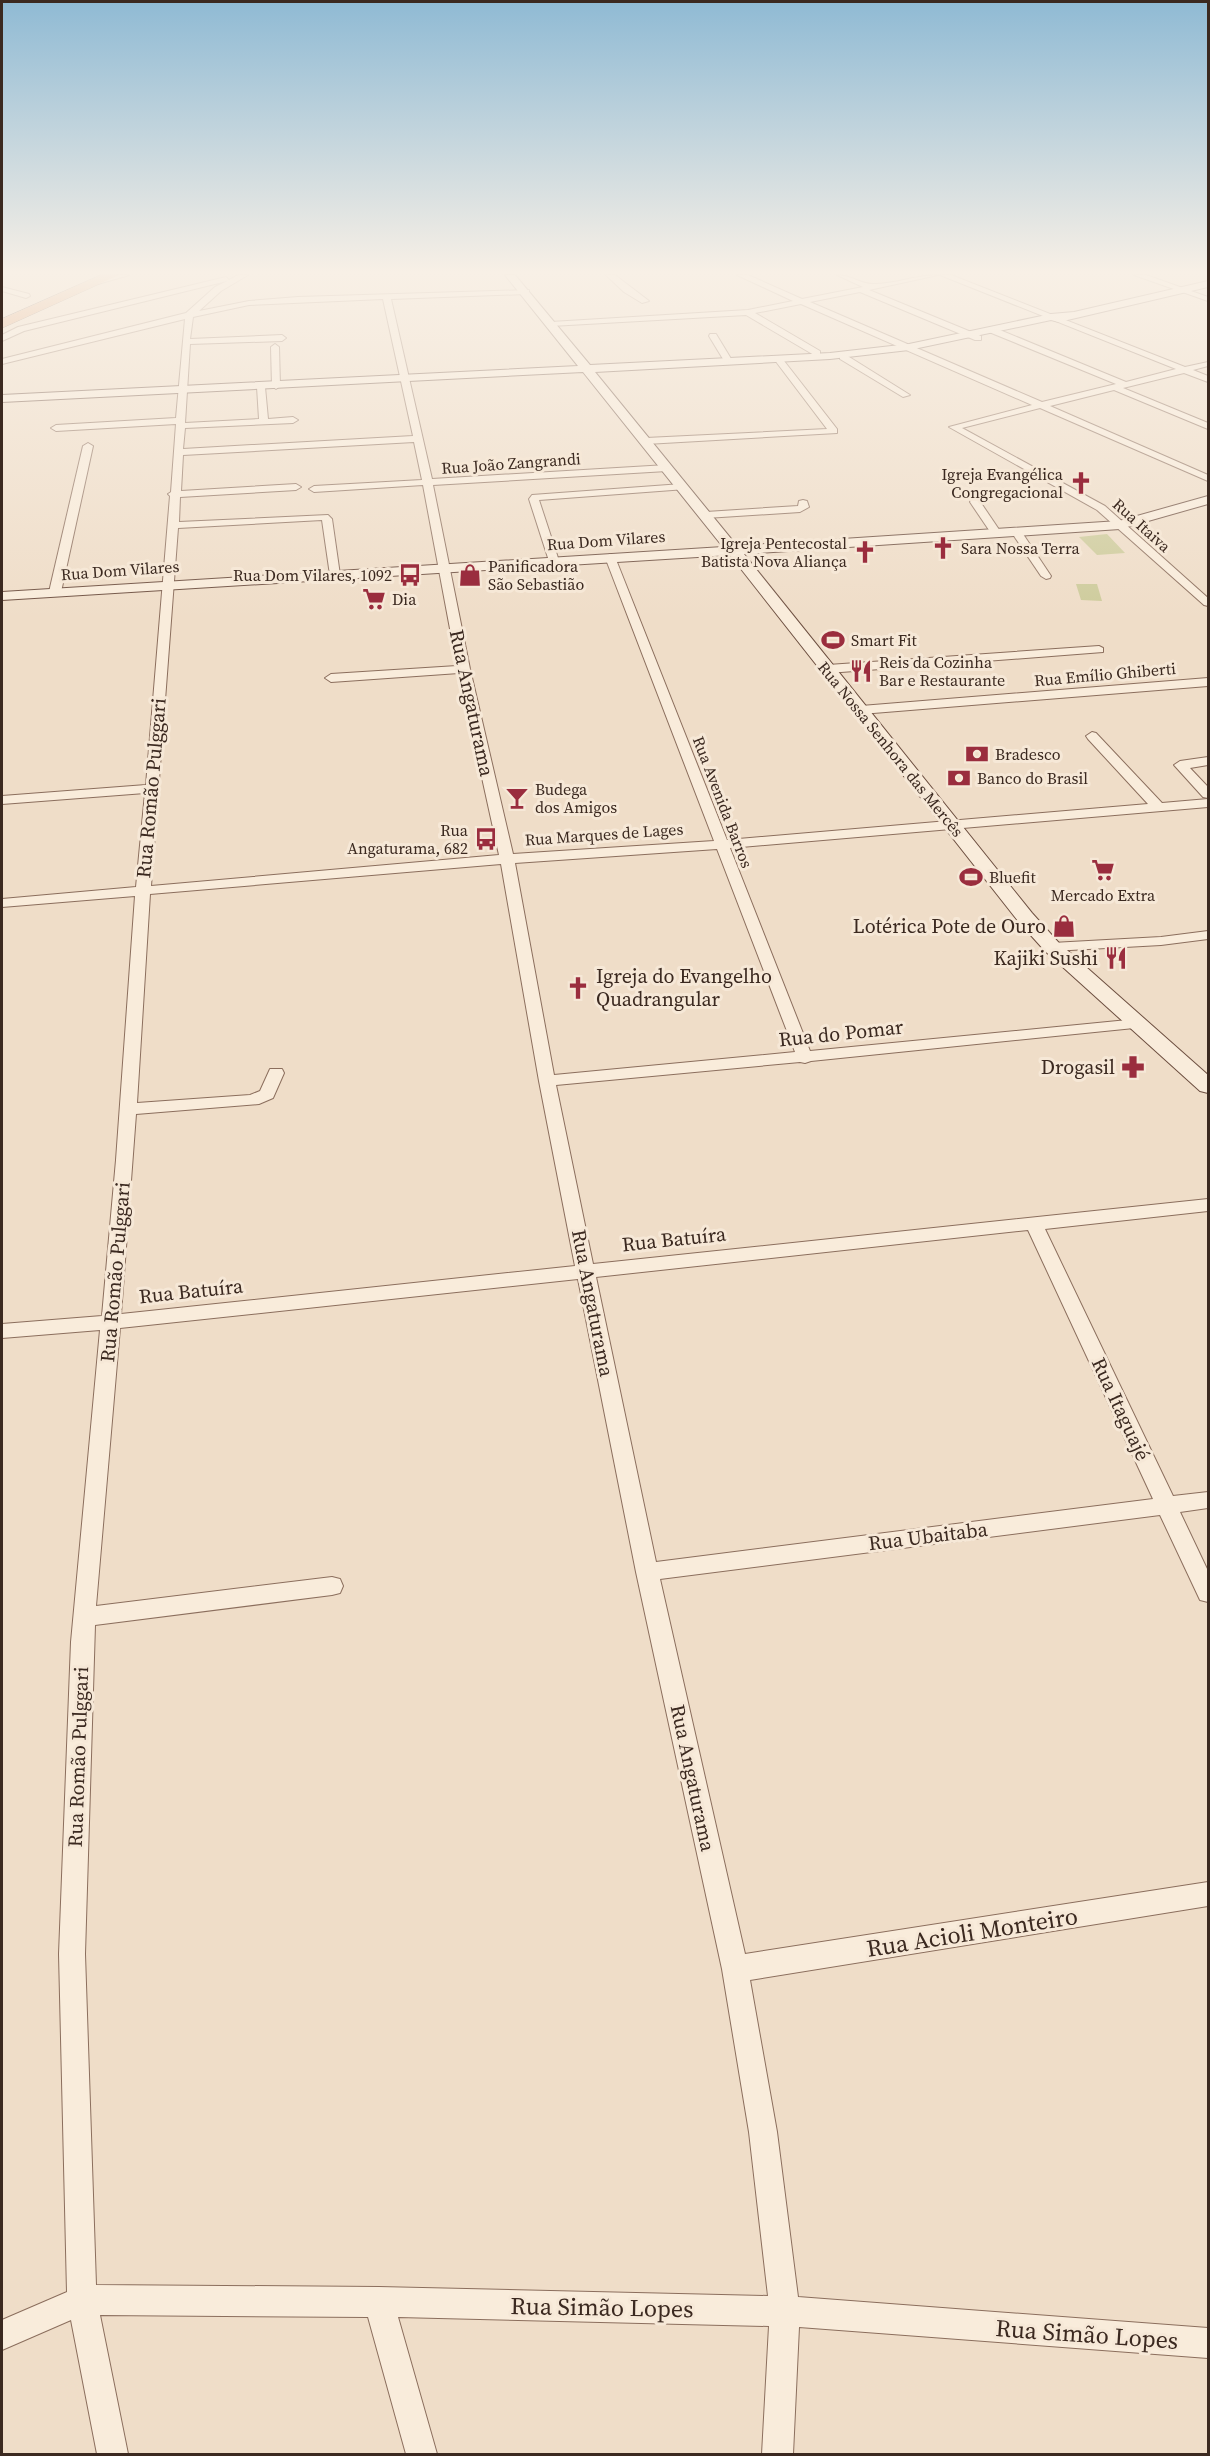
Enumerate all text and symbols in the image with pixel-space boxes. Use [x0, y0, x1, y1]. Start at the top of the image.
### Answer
street label: Rua João Zangrandi [441, 447, 582, 479]
place label: Igreja Evangélica Congregacional [942, 463, 1064, 503]
church icon: Igreja Evangélica Congregacional [1068, 470, 1094, 496]
street label: Rua Itaiva [1108, 493, 1176, 558]
street label: Rua Dom Vilares [546, 525, 666, 555]
place label: Igreja Pentecostal Batista Nova Aliança [701, 532, 848, 572]
church icon: Sara Nossa Terra [930, 535, 956, 561]
place label: Sara Nossa Terra [961, 537, 1081, 559]
church icon: Igreja Pentecostal Batista Nova Aliança [852, 539, 878, 565]
street label: Rua Dom Vilares [60, 555, 180, 585]
place label: Panificadora São Sebastião [488, 555, 584, 595]
bus stop icon: Rua Dom Vilares, 1092 [397, 562, 423, 588]
shop icon: Panificadora São Sebastião [457, 562, 483, 588]
place label: Rua Dom Vilares, 1092 [233, 564, 392, 586]
supermarket icon: Dia [361, 586, 387, 612]
place label: Dia [392, 588, 417, 610]
street label: Rua Angaturama [443, 627, 501, 780]
sports icon: Smart Fit [820, 627, 846, 653]
place label: Smart Fit [851, 629, 918, 651]
place label: Reis da Cozinha Bar e Restaurante [879, 651, 1005, 691]
street label: Rua Nossa Senhora das Mercês [813, 657, 969, 841]
street label: Rua Emílio Ghiberti [1033, 657, 1177, 691]
restaurant icon: Reis da Cozinha Bar e Restaurante [848, 658, 874, 684]
street label: Rua Romão Pulggari [129, 697, 173, 879]
street label: Rua Avenida Barros [688, 733, 758, 871]
bank icon: Bradesco [964, 741, 990, 767]
place label: Bradesco [995, 743, 1061, 765]
bank icon: Banco do Brasil [946, 765, 972, 791]
place label: Banco do Brasil [977, 767, 1088, 789]
place label: Budega dos Amigos [535, 778, 617, 818]
bar icon: Budega dos Amigos [504, 785, 530, 811]
street label: Rua Marques de Lages [524, 817, 684, 851]
place label: Rua Angaturama, 682 [347, 819, 469, 859]
bus stop icon: Rua Angaturama, 682 [473, 826, 499, 852]
supermarket icon: Mercado Extra [1090, 857, 1116, 883]
sports icon: Bluefit [958, 864, 984, 890]
place label: Bluefit [989, 866, 1036, 888]
place label: Mercado Extra [1051, 884, 1156, 906]
place label: Lotérica Pote de Ouro [853, 912, 1046, 940]
shop icon: Lotérica Pote de Ouro [1051, 913, 1077, 939]
place label: Kajiki Sushi [993, 944, 1098, 972]
restaurant icon: Kajiki Sushi [1103, 945, 1129, 971]
place label: Igreja do Evangelho Quadrangular [596, 962, 772, 1013]
church icon: Igreja do Evangelho Quadrangular [565, 975, 591, 1001]
street label: Rua do Pomar [777, 1012, 905, 1053]
place label: Drogasil [1041, 1053, 1115, 1081]
pharmacy icon: Drogasil [1120, 1054, 1146, 1080]
street label: Rua Romão Pulggari [93, 1181, 137, 1363]
street label: Rua Batuíra [621, 1220, 728, 1258]
street label: Rua Angaturama [565, 1227, 621, 1380]
street label: Rua Batuíra [138, 1272, 245, 1310]
street label: Rua Itaguajé [1085, 1353, 1157, 1465]
street label: Rua Ubaitaba [867, 1515, 990, 1557]
street label: Rua Romão Pulggari [61, 1666, 95, 1848]
street label: Rua Angaturama [664, 1702, 722, 1855]
street label: Rua Acioli Monteiro [864, 1899, 1080, 1965]
street label: Rua Simão Lopes [510, 2289, 694, 2325]
street label: Rua Simão Lopes [995, 2311, 1179, 2357]

